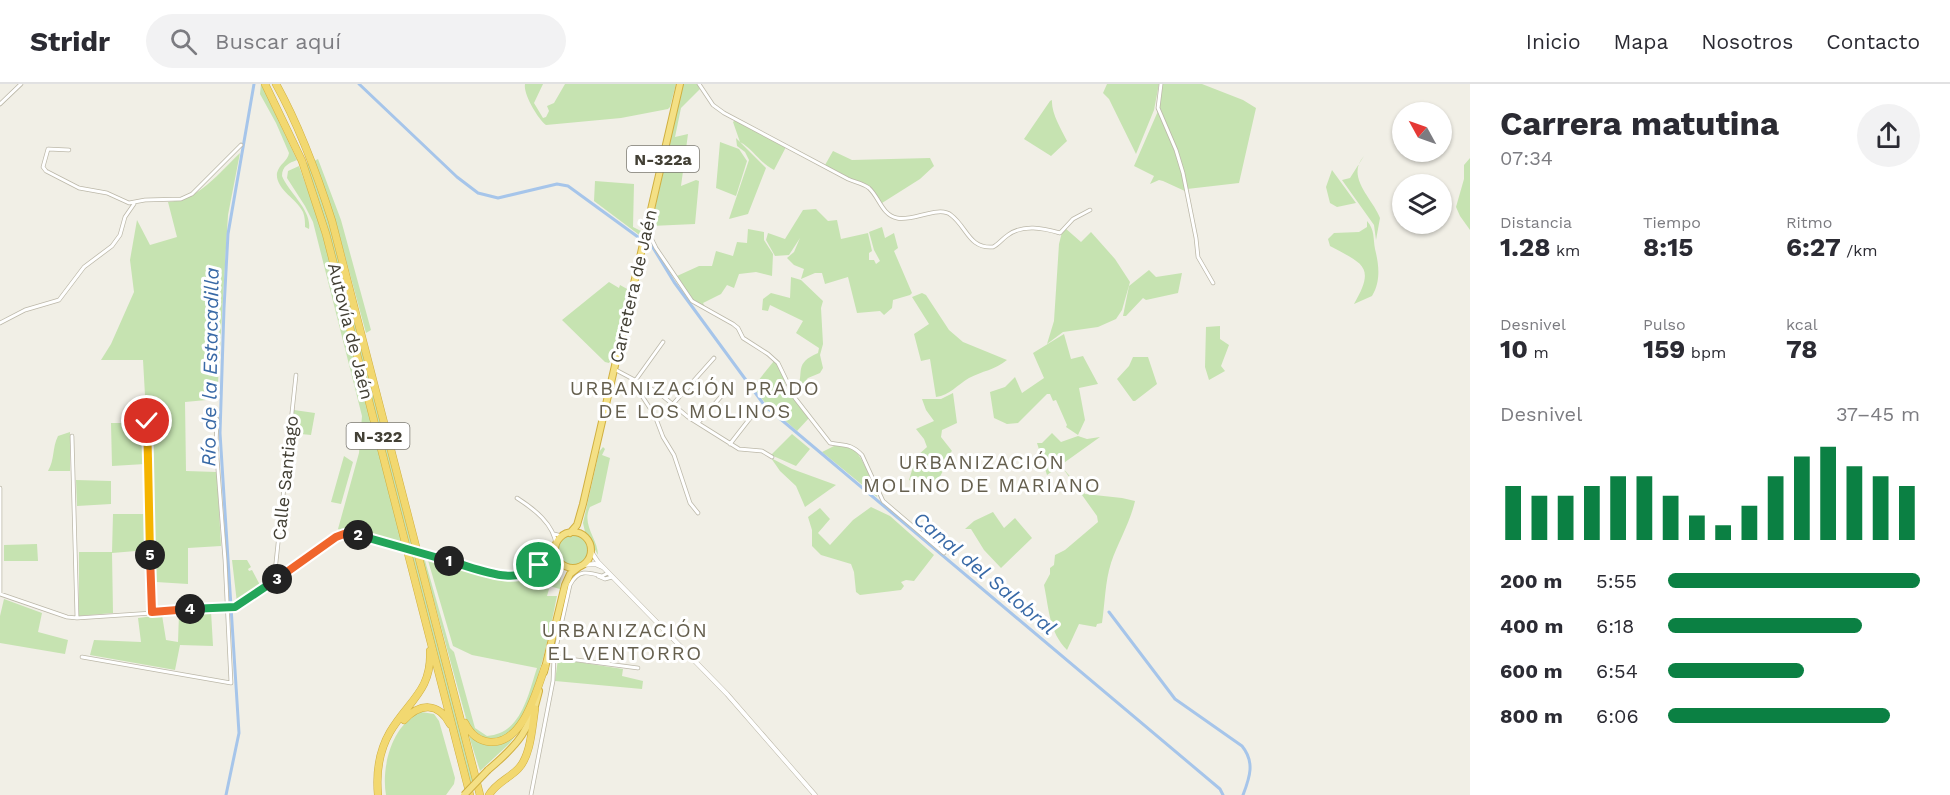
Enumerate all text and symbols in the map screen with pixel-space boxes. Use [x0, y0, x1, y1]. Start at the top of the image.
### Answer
search box [146, 14, 566, 68]
text: Stridr [30, 25, 110, 58]
icon: search [167, 25, 200, 58]
text: Buscar aquí [215, 29, 341, 54]
text: Inicio [1526, 29, 1581, 54]
text: Mapa [1614, 29, 1668, 54]
text: Nosotros [1701, 29, 1793, 54]
text: Contacto [1826, 29, 1920, 54]
north arrow [1392, 102, 1452, 162]
map controls [1392, 102, 1452, 234]
text: Carrera matutina [1500, 104, 1779, 143]
button: share [1857, 104, 1920, 167]
road number: N-322a [627, 146, 699, 172]
text: 07:34 [1500, 146, 1553, 170]
button: layers [1392, 174, 1452, 234]
street label: Carretera de Jaén [605, 207, 661, 365]
text: Distancia [1500, 213, 1572, 232]
text: Tiempo [1643, 213, 1701, 232]
text: Ritmo [1786, 213, 1832, 232]
text: 1.28 [1500, 232, 1551, 262]
text: 8:15 [1643, 232, 1694, 262]
text: 6:27 [1786, 232, 1841, 262]
text: km [1551, 241, 1580, 260]
text: /km [1841, 241, 1877, 260]
street label: Autovía de Jaén [324, 260, 378, 402]
water label: Río de la Estacadilla [196, 267, 224, 467]
text: Desnivel [1500, 315, 1566, 334]
text: Pulso [1643, 315, 1686, 334]
text: kcal [1786, 315, 1818, 334]
text: 10 [1500, 334, 1528, 364]
text: 159 [1643, 334, 1685, 364]
text: 78 [1786, 334, 1818, 364]
text: m [1528, 343, 1549, 362]
text: bpm [1685, 343, 1726, 362]
district label: URBANIZACIÓN PRADO DE LOS MOLINOS [570, 376, 820, 423]
pin [121, 395, 172, 446]
text: Desnivel [1500, 402, 1582, 426]
text: 37–45 m [1836, 402, 1920, 426]
icon: check [130, 404, 163, 437]
street label: Calle Santiago [268, 414, 302, 542]
road number: N-322 [346, 423, 410, 449]
district label: URBANIZACIÓN MOLINO DE MARIANO [863, 450, 1101, 497]
water label: Canal del Salobral [909, 506, 1061, 640]
pin: 2 [343, 520, 373, 550]
text: 2 [353, 525, 363, 544]
pin [513, 539, 564, 590]
pin: 5 [135, 540, 165, 570]
text: 5 [145, 545, 155, 564]
pin: 1 [434, 546, 464, 576]
icon: arrive [522, 548, 555, 581]
text: 1 [446, 551, 452, 570]
pin: 3 [262, 564, 292, 594]
text: 3 [272, 569, 282, 588]
text: 200 m [1500, 569, 1562, 593]
text: 5:55 [1596, 569, 1637, 593]
pin: 4 [175, 594, 205, 624]
text: 4 [185, 599, 195, 618]
text: 400 m [1500, 614, 1563, 638]
text: 6:18 [1596, 614, 1634, 638]
district label: URBANIZACIÓN EL VENTORRO [542, 618, 708, 665]
text: 600 m [1500, 659, 1563, 683]
text: 6:54 [1596, 659, 1638, 683]
text: 800 m [1500, 704, 1563, 728]
text: 6:06 [1596, 704, 1639, 728]

